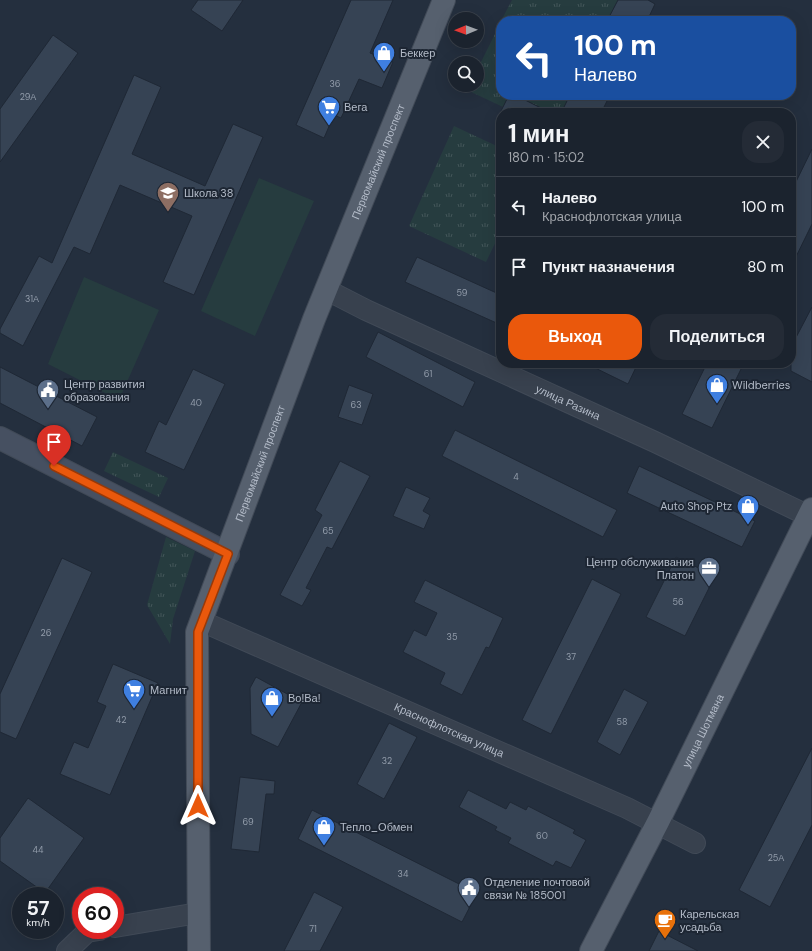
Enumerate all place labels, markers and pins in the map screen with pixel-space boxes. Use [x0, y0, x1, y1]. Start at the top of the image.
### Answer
shop icon: Беккер [371, 40, 397, 73]
place label: Беккер [400, 46, 435, 60]
supermarket icon: Вега [316, 94, 342, 127]
place label: Вега [344, 100, 368, 114]
school or university icon: Школа 38 [155, 180, 181, 213]
place label: Школа 38 [184, 186, 234, 200]
shop icon: Wildberries [704, 372, 730, 405]
public building icon: Центр развития образования [35, 377, 61, 410]
place label: Центр развития образования [64, 377, 145, 404]
place label: Wildberries [732, 378, 790, 392]
pin [37, 425, 71, 466]
shop icon: Auto Shop Ptz [735, 493, 761, 526]
place label: Auto Shop Ptz [660, 499, 732, 513]
place label: Центр обслуживания Платон [586, 555, 694, 582]
office icon: Центр обслуживания Платон [696, 555, 722, 588]
supermarket icon: Магнит [121, 677, 147, 710]
place label: Магнит [150, 683, 187, 697]
shop icon: Во!Ва! [259, 685, 285, 718]
place label: Во!Ва! [288, 691, 320, 705]
shop icon: Тепло_Обмен [311, 814, 337, 847]
place label: Тепло_Обмен [340, 820, 412, 834]
public building icon: Отделение почтовой связи № 185001 [456, 875, 482, 908]
place label: Отделение почтовой связи № 185001 [484, 875, 590, 902]
cafe icon: Карельская усадьба [652, 907, 678, 940]
place label: Карельская усадьба [680, 907, 739, 934]

